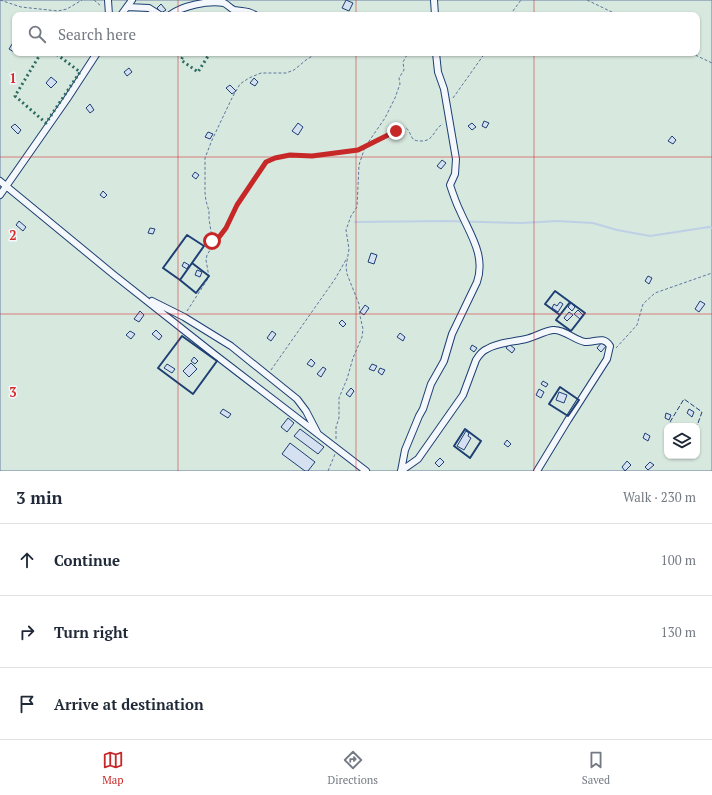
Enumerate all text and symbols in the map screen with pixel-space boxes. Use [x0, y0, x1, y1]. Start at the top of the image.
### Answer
search box [12, 12, 700, 56]
icon: search [26, 23, 48, 45]
text: Search here [58, 24, 136, 44]
text: 1 [9, 69, 17, 87]
route end [387, 122, 405, 140]
text: 2 [9, 226, 17, 244]
route start [203, 232, 221, 250]
text: 3 [9, 383, 17, 401]
map controls [664, 423, 700, 459]
button: layers [664, 423, 700, 459]
text: 3 min [16, 486, 63, 509]
text: Walk · 230 m [623, 488, 696, 506]
icon: ahead [16, 549, 38, 571]
text: Continue [54, 550, 120, 570]
text: 100 m [661, 551, 696, 569]
icon: right [16, 621, 38, 643]
text: Turn right [54, 622, 129, 642]
text: 130 m [661, 623, 696, 641]
icon: arrive [16, 693, 38, 715]
text: Arrive at destination [54, 694, 204, 714]
tab: Map [102, 749, 124, 787]
tab: Directions [327, 749, 378, 787]
tab: Saved [582, 749, 610, 787]

